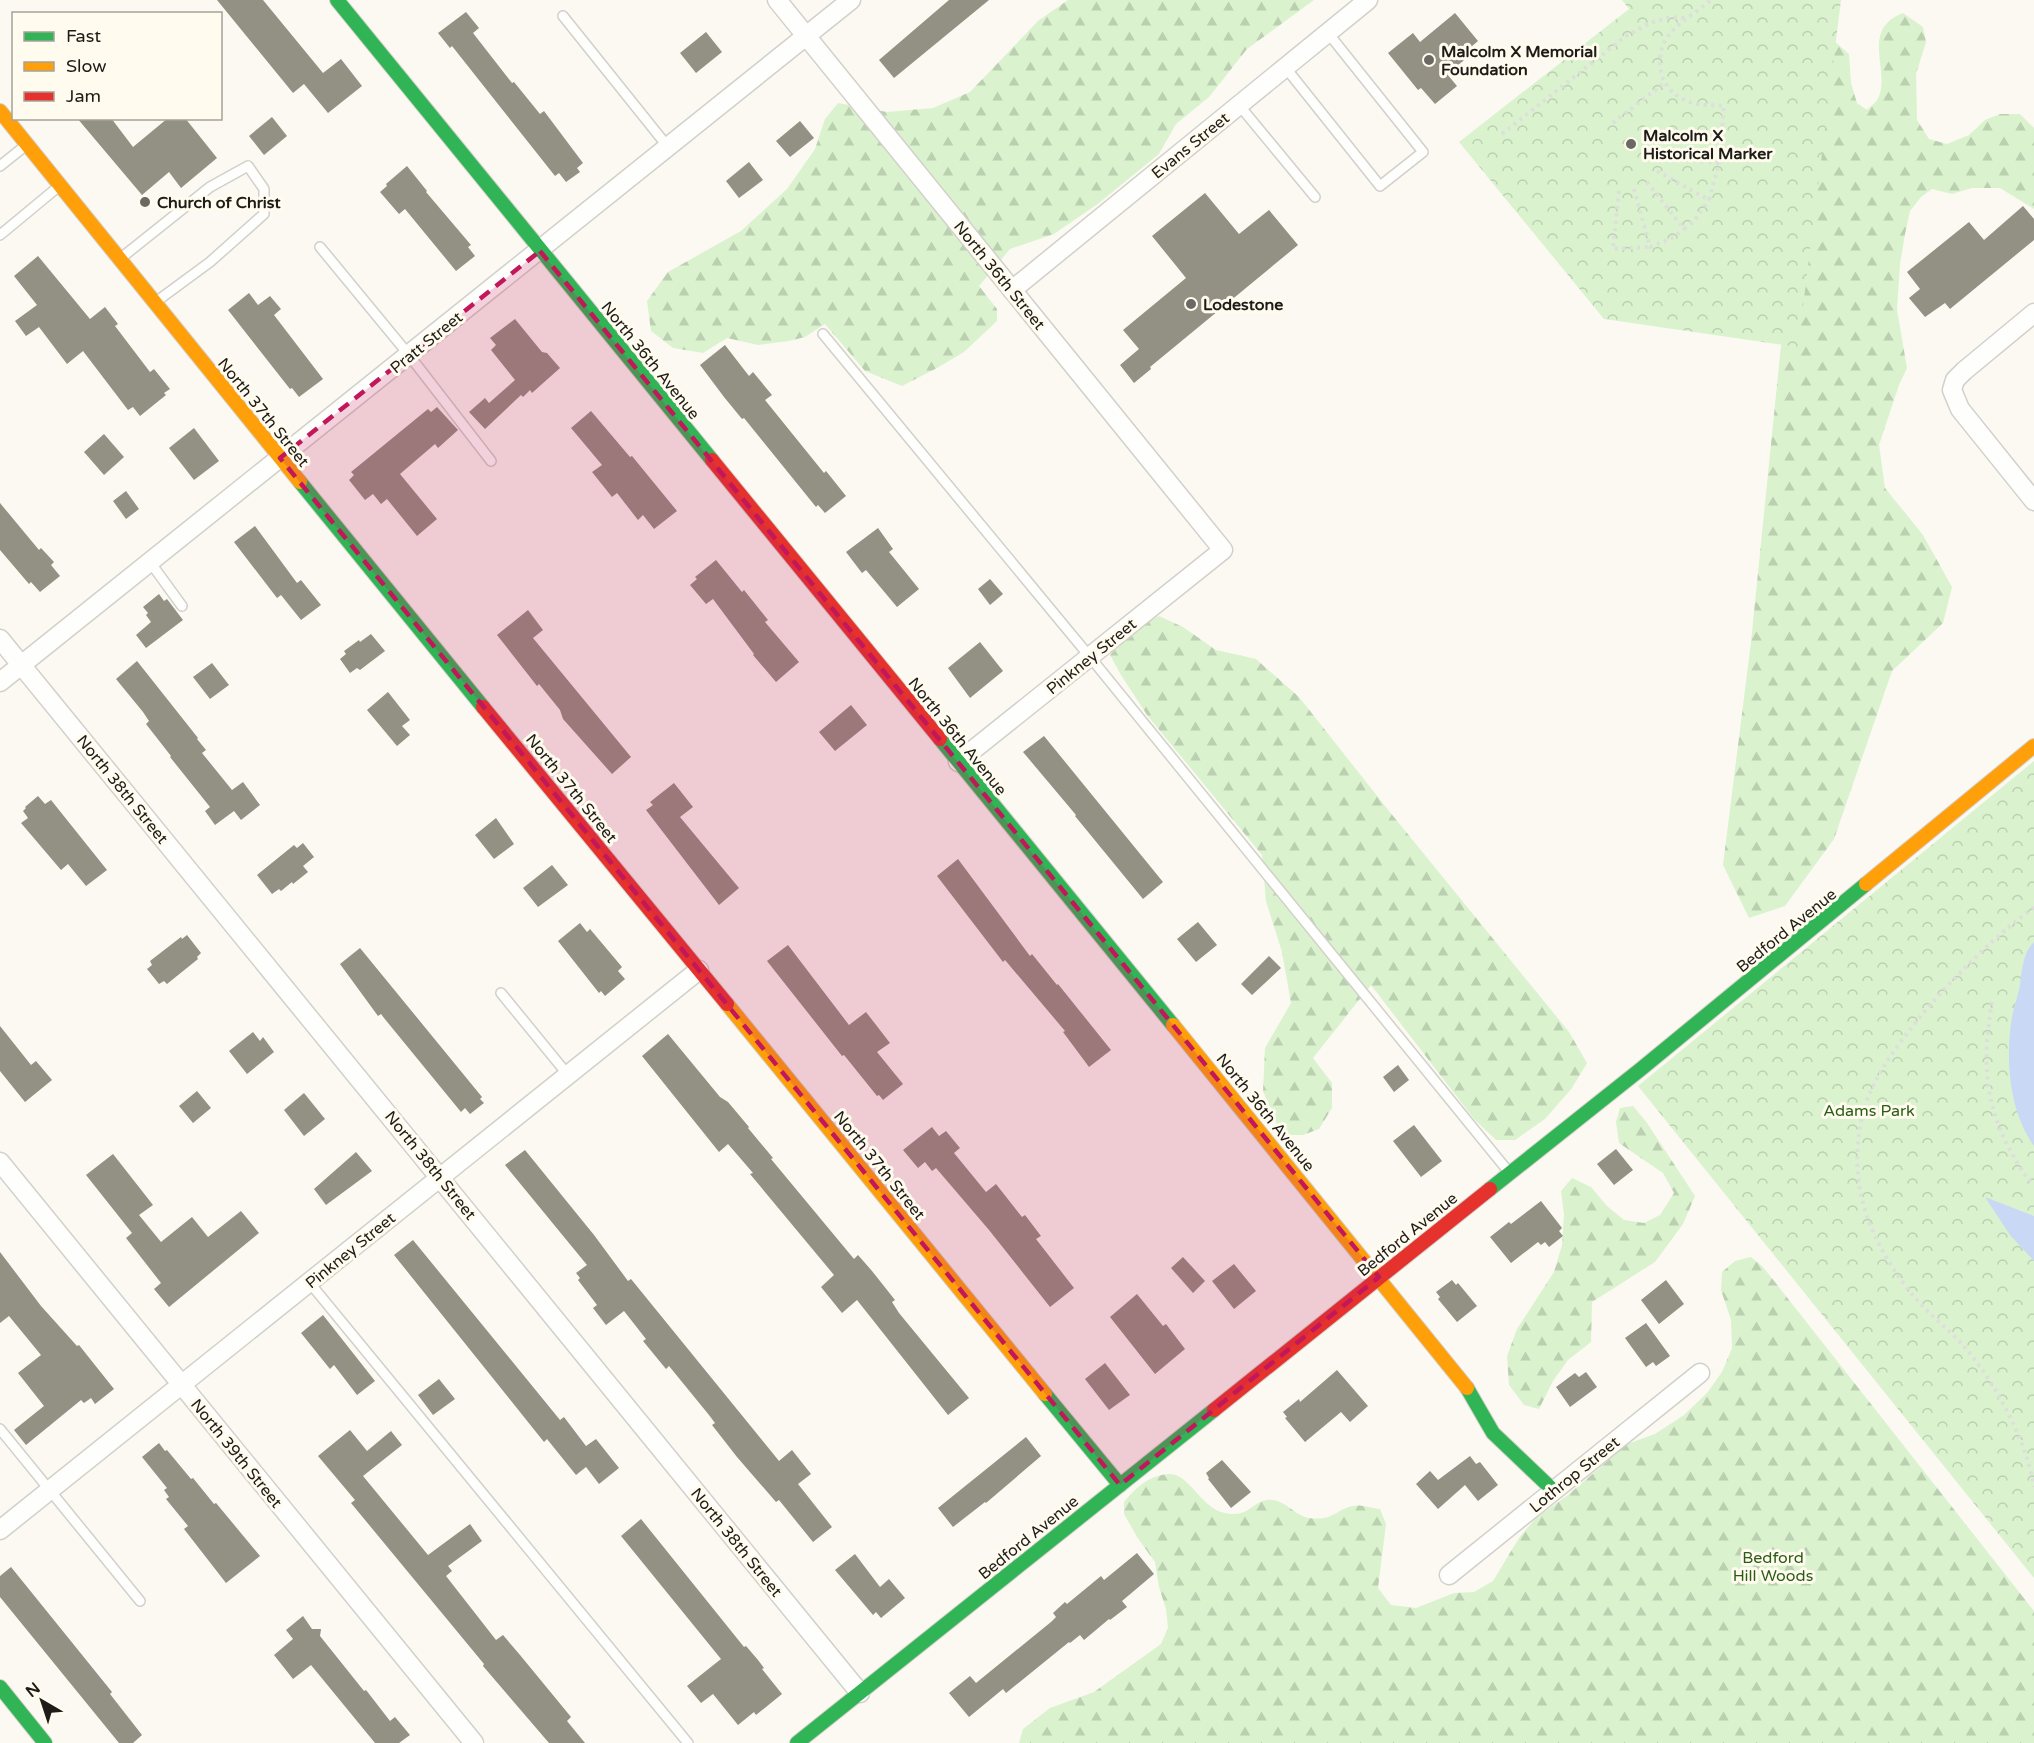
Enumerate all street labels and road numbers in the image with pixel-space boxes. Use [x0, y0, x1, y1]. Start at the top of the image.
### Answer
street label: Evans Street [1148, 108, 1234, 183]
street label: North 36th Street [949, 217, 1049, 334]
street label: North 36th Avenue [597, 298, 704, 424]
street label: Pratt Street [386, 307, 467, 378]
street label: North 37th Street [213, 354, 313, 471]
street label: Pinkney Street [1042, 614, 1141, 699]
street label: North 36th Avenue [904, 674, 1011, 800]
street label: North 37th Street [521, 730, 621, 847]
street label: North 38th Street [72, 731, 172, 848]
street label: Bedford Avenue [1733, 884, 1841, 977]
street label: North 36th Avenue [1212, 1050, 1319, 1176]
street label: North 38th Street [380, 1107, 480, 1224]
street label: North 37th Street [829, 1107, 929, 1224]
street label: Bedford Avenue [1354, 1188, 1462, 1281]
street label: Pinkney Street [301, 1208, 400, 1293]
street label: North 39th Street [186, 1395, 286, 1512]
street label: Lothrop Street [1525, 1432, 1624, 1517]
street label: North 38th Street [686, 1484, 786, 1601]
street label: Bedford Avenue [975, 1491, 1083, 1584]

